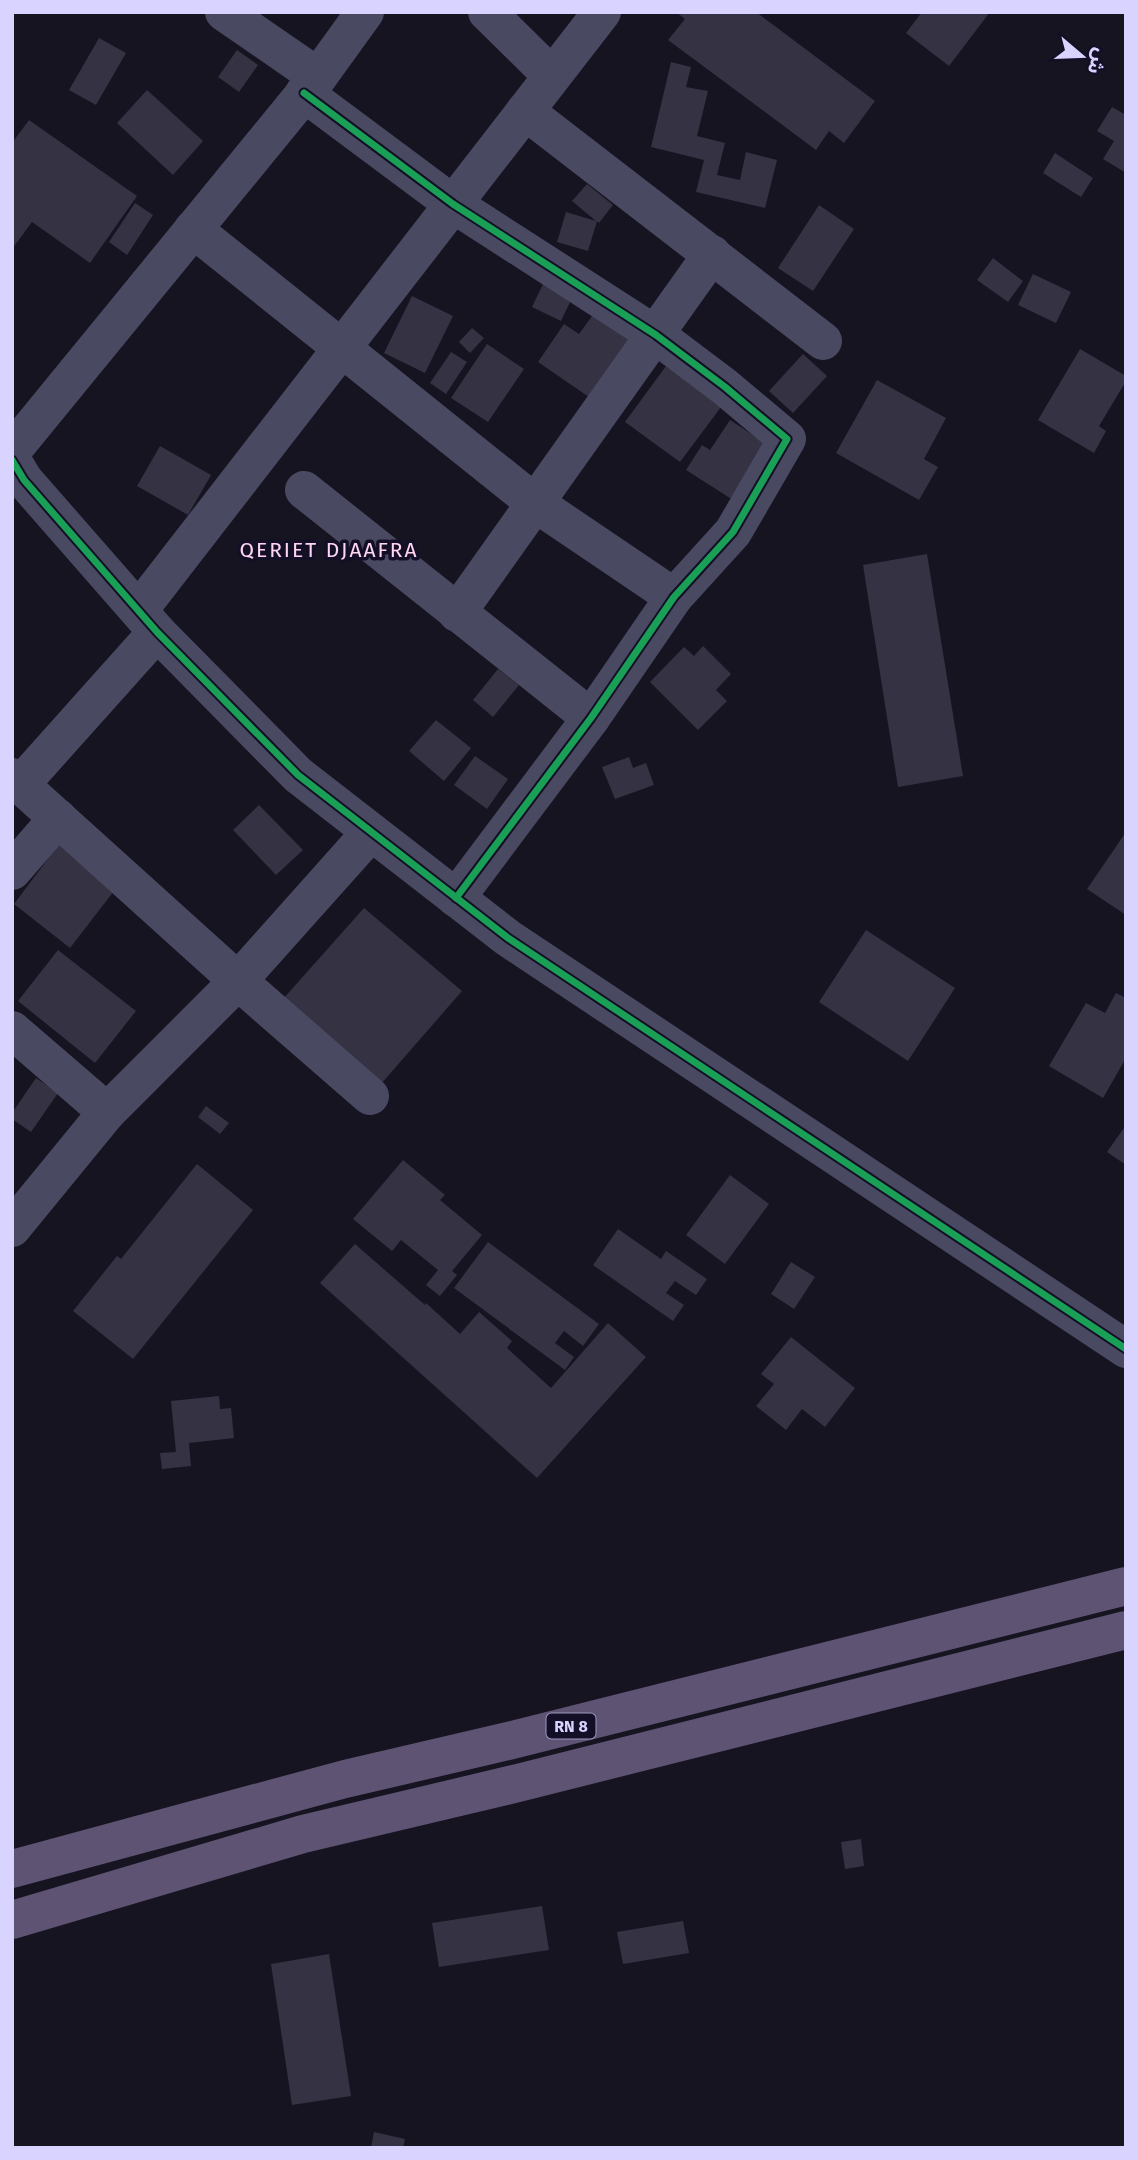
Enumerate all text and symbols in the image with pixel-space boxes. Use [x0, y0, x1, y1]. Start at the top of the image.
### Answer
north arrow [1047, 21, 1117, 91]
text: ش [1082, 45, 1113, 77]
district label: QERIET DJAAFRA [239, 537, 419, 563]
road number: RN 8 [546, 1714, 596, 1738]

